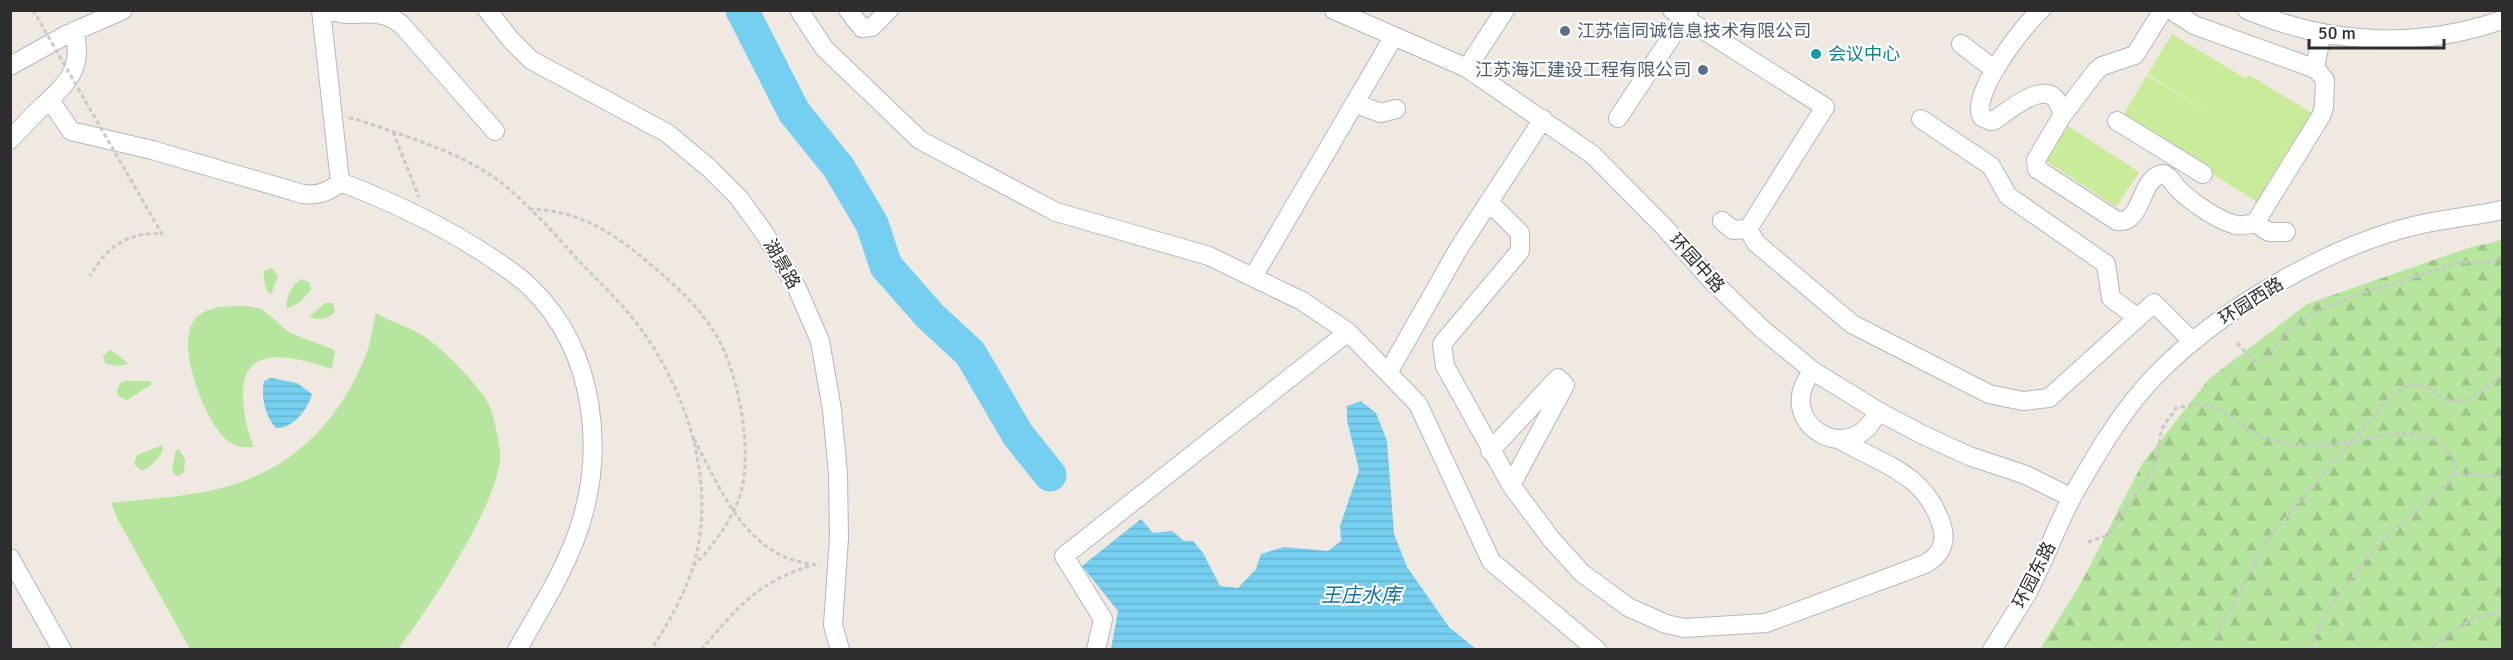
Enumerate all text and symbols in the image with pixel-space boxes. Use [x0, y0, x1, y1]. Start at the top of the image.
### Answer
scale bar [2309, 12, 2444, 50]
place label: 江苏信同诚信息技术有限公司 [1577, 20, 1811, 42]
text: 50 m [2318, 22, 2356, 44]
marker: 江苏信同诚信息技术有限公司 [1558, 24, 1572, 38]
place label: 会议中心 [1828, 43, 1900, 65]
marker: 会议中心 [1809, 47, 1823, 61]
place label: 江苏海汇建设工程有限公司 [1475, 59, 1691, 81]
marker: 江苏海汇建设工程有限公司 [1696, 63, 1710, 77]
street label: 环园中路 [1665, 229, 1729, 297]
street label: 湖景路 [759, 235, 805, 293]
street label: 环园西路 [2215, 273, 2287, 329]
street label: 环园东路 [2008, 538, 2060, 612]
water label: 王庄水库 [1321, 583, 1404, 608]

